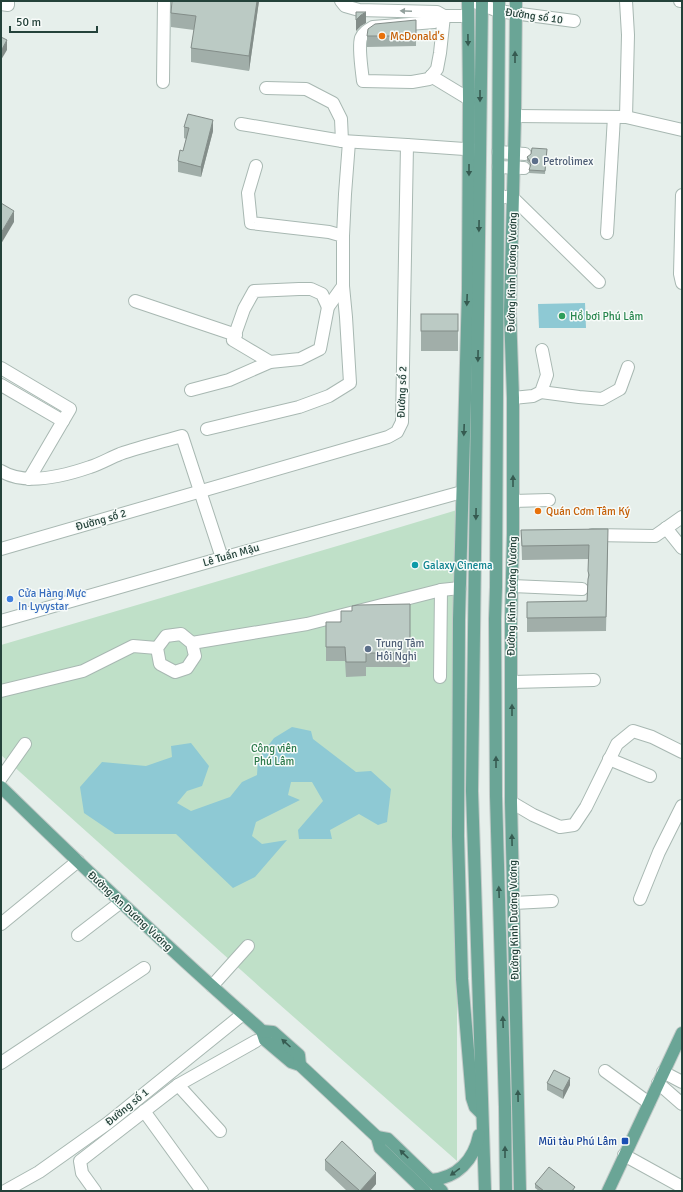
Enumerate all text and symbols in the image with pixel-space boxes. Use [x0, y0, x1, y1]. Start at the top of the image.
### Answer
street label: Đường số 10 [504, 5, 564, 26]
scale bar [10, 8, 97, 34]
one-way arrow [399, 8, 412, 14]
text: 50 m [16, 15, 41, 30]
place label: McDonald's [390, 30, 445, 43]
marker: McDonald's [377, 31, 387, 41]
one-way arrow [464, 34, 471, 46]
one-way arrow [512, 50, 518, 63]
one-way arrow [477, 90, 483, 103]
place label: Petrolimex [543, 155, 593, 168]
marker: Petrolimex [530, 156, 540, 166]
one-way arrow [466, 164, 472, 177]
street label: Đường Kinh Dương Vương [504, 212, 520, 332]
one-way arrow [476, 220, 482, 233]
one-way arrow [464, 294, 471, 306]
place label: Hồ bơi Phú Lâm [570, 309, 643, 323]
marker: Hồ bơi Phú Lâm [557, 311, 567, 321]
one-way arrow [475, 350, 481, 363]
street label: Đường số 2 [394, 366, 409, 418]
one-way arrow [461, 424, 467, 437]
one-way arrow [510, 474, 516, 487]
place label: Quán Cơm Tâm Ký [546, 505, 631, 518]
street label: Đường số 2 [74, 506, 128, 533]
marker: Quán Cơm Tâm Ký [533, 506, 543, 516]
one-way arrow [473, 508, 479, 521]
street label: Đường Kinh Dương Vương [504, 536, 520, 656]
street label: Lê Tuấn Mậu [201, 540, 261, 569]
place label: Galaxy Cinema [423, 559, 493, 572]
marker: Galaxy Cinema [410, 560, 420, 570]
place label: Cửa Hàng Mực In Lyvystar [18, 587, 86, 613]
marker: Cửa Hàng Mực In Lyvystar [5, 594, 15, 604]
place label: Trung Tâm Hôi Nghi [376, 637, 425, 663]
marker: Trung Tâm Hôi Nghi [363, 644, 373, 654]
one-way arrow [509, 703, 515, 716]
park label: Công viên Phú Lâm [251, 742, 297, 768]
one-way arrow [493, 755, 499, 768]
one-way arrow [509, 834, 516, 846]
street label: Đường Kinh Dương Vương [506, 860, 522, 980]
street label: Đường An Dương Vương [85, 868, 175, 954]
one-way arrow [496, 885, 502, 898]
one-way arrow [499, 1016, 506, 1028]
one-way arrow [281, 1039, 291, 1048]
street label: Đường số 1 [102, 1085, 151, 1128]
one-way arrow [515, 1090, 522, 1102]
place label: Mũi tàu Phú Lâm [538, 1135, 617, 1148]
marker: Mũi tàu Phú Lâm [620, 1136, 630, 1146]
one-way arrow [502, 1145, 508, 1158]
one-way arrow [399, 1149, 409, 1159]
one-way arrow [450, 1168, 460, 1176]

